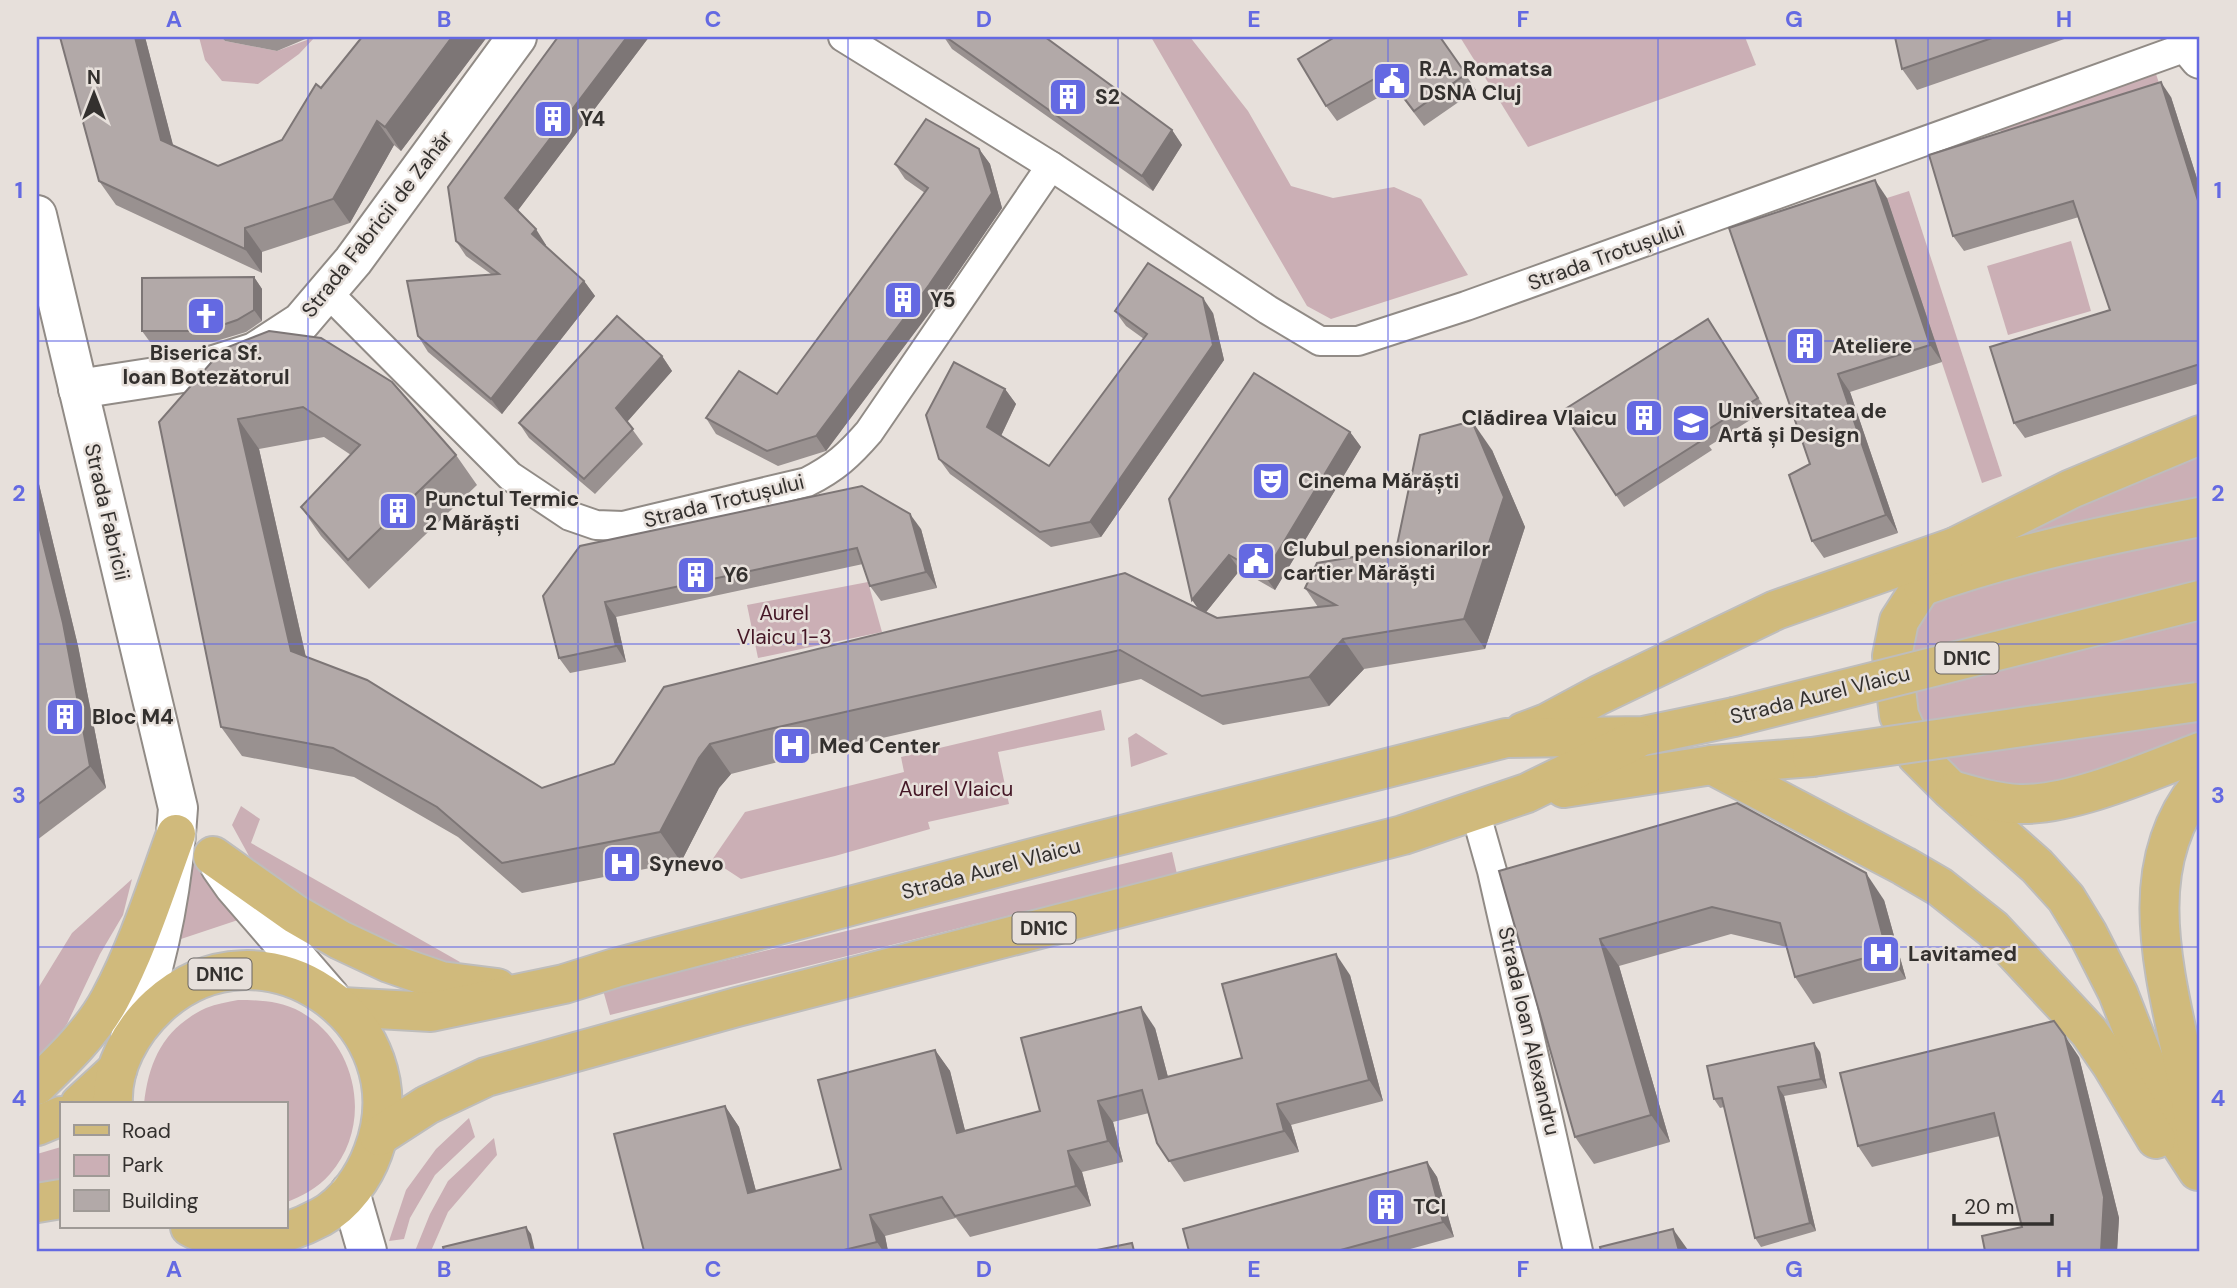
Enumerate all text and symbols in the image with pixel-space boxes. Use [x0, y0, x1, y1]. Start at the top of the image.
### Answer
text: A [166, 4, 182, 34]
text: B [437, 4, 451, 34]
text: C [705, 4, 721, 34]
text: D [976, 4, 992, 34]
text: E [1247, 4, 1261, 34]
text: F [1517, 4, 1530, 34]
text: G [1785, 4, 1803, 34]
text: H [2056, 4, 2072, 34]
place label: R.A. Romatsa DSNA Cluj [1419, 55, 1553, 107]
north arrow [60, 60, 130, 130]
public building icon: R.A. Romatsa DSNA Cluj [1371, 60, 1413, 102]
text: N [87, 65, 101, 90]
building icon: S2 [1047, 76, 1089, 118]
place label: S2 [1095, 83, 1120, 111]
building icon: Y4 [532, 98, 574, 140]
place label: Y4 [580, 105, 605, 133]
street label: Strada Fabricii de Zahăr [295, 125, 459, 323]
text: 1 [15, 175, 23, 205]
text: 1 [2214, 175, 2222, 205]
street label: Strada Trotușului [1524, 215, 1688, 297]
building icon: Y5 [882, 279, 924, 321]
place label: Y5 [930, 286, 956, 314]
church icon: Biserica Sf. Ioan Botezătorul [185, 295, 227, 337]
building icon: Ateliere [1784, 325, 1826, 367]
place label: Ateliere [1832, 332, 1912, 360]
place label: Biserica Sf. Ioan Botezătorul [122, 339, 290, 391]
building icon: Clădirea Vlaicu [1623, 397, 1665, 439]
place label: Universitatea de Artă și Design [1718, 397, 1887, 449]
school or university icon: Universitatea de Artă și Design [1670, 402, 1712, 444]
place label: Clădirea Vlaicu [1462, 404, 1617, 432]
street label: Strada Fabricii [78, 441, 136, 583]
theatre icon: Cinema Mărăști [1250, 460, 1292, 502]
place label: Cinema Mărăști [1298, 467, 1459, 495]
street label: Strada Trotușului [641, 468, 807, 534]
text: 2 [12, 478, 26, 508]
text: 2 [2211, 478, 2225, 508]
place label: Punctul Termic 2 Mărăști [425, 485, 579, 537]
building icon: Punctul Termic 2 Mărăști [377, 490, 419, 532]
place label: Clubul pensionarilor cartier Mărăști [1283, 535, 1490, 587]
public building icon: Clubul pensionarilor cartier Mărăști [1235, 540, 1277, 582]
building icon: Y6 [675, 554, 717, 596]
place label: Y6 [723, 561, 749, 589]
park label: Aurel Vlaicu 1-3 [736, 599, 832, 651]
road number: DN1C [1936, 642, 1998, 674]
street label: Strada Aurel Vlaicu [1727, 659, 1913, 731]
building icon: Bloc M4 [44, 696, 86, 738]
place label: Bloc M4 [92, 703, 174, 731]
hospital icon: Med Center [771, 725, 813, 767]
place label: Med Center [819, 732, 941, 760]
park label: Aurel Vlaicu [899, 775, 1013, 803]
text: 3 [12, 780, 26, 810]
text: 3 [2211, 780, 2225, 810]
street label: Strada Aurel Vlaicu [898, 832, 1084, 906]
hospital icon: Synevo [601, 843, 643, 885]
place label: Synevo [649, 850, 724, 878]
road number: DN1C [1012, 912, 1076, 944]
street label: Strada Ioan Alexandru [1491, 924, 1567, 1138]
hospital icon: Lavitamed [1860, 933, 1902, 975]
place label: Lavitamed [1908, 940, 2017, 968]
road number: DN1C [188, 958, 252, 990]
text: 4 [12, 1083, 27, 1113]
text: 4 [2211, 1083, 2226, 1113]
legend [60, 1102, 287, 1228]
text: Road [122, 1117, 171, 1145]
text: Park [122, 1151, 164, 1179]
scale bar [1954, 1183, 2052, 1227]
building icon: TCI [1365, 1186, 1407, 1228]
text: Building [122, 1187, 199, 1215]
place label: TCI [1413, 1193, 1446, 1221]
text: 20 m [1964, 1193, 2015, 1221]
text: A [166, 1254, 182, 1284]
text: B [437, 1254, 451, 1284]
text: C [705, 1254, 721, 1284]
text: D [976, 1254, 992, 1284]
text: E [1247, 1254, 1261, 1284]
text: F [1517, 1254, 1530, 1284]
text: G [1785, 1254, 1803, 1284]
text: H [2056, 1254, 2072, 1284]

